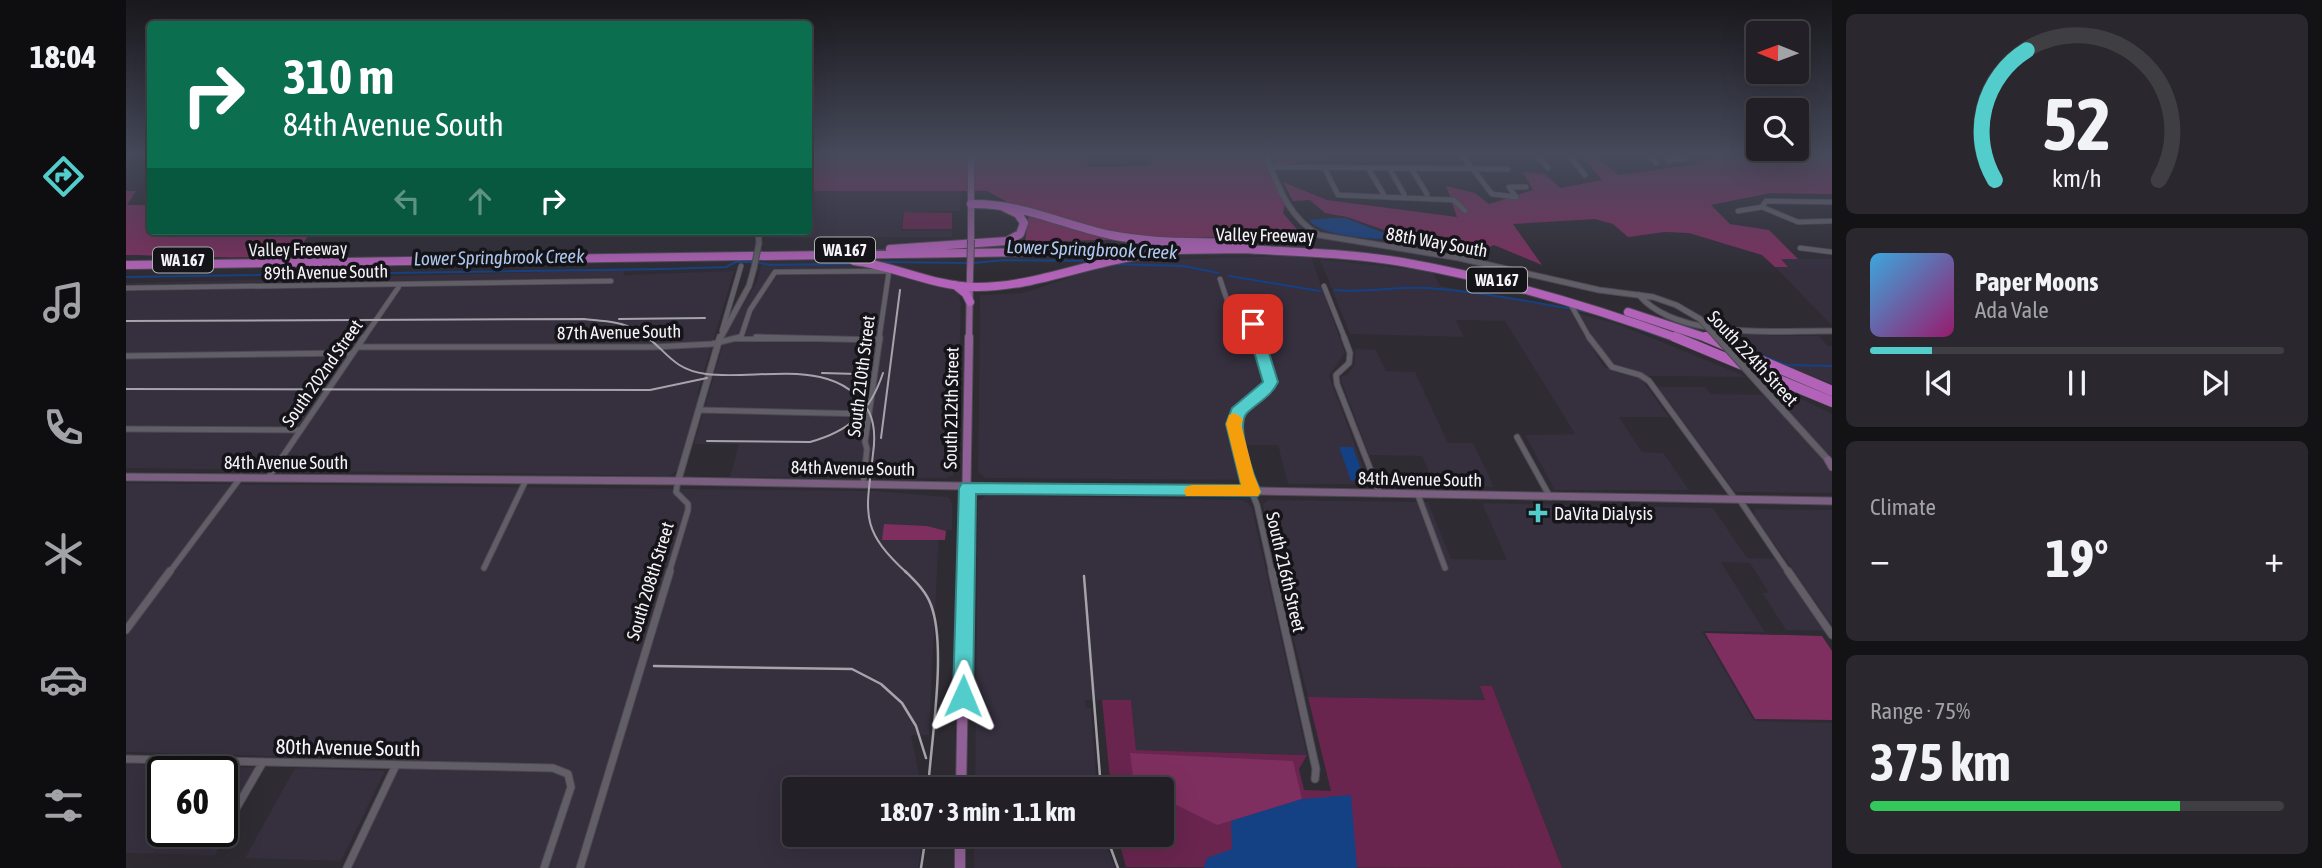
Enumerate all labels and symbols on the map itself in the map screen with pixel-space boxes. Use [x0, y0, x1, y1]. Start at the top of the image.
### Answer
north arrow [1746, 21, 1810, 84]
street label: 88th Way South [1385, 223, 1489, 261]
street label: Valley Freeway [1216, 224, 1314, 246]
water label: Lower Springbrook Creek [1006, 235, 1178, 263]
street label: Valley Freeway [249, 238, 347, 260]
road number: WA 167 [815, 238, 875, 262]
water label: Lower Springbrook Creek [413, 244, 585, 269]
road number: WA 167 [153, 248, 213, 272]
street label: 89th Avenue South [264, 260, 388, 284]
road number: WA 167 [1467, 268, 1527, 292]
pin [1223, 294, 1283, 354]
street label: South 224th Street [1704, 306, 1802, 410]
street label: South 210th Street [843, 314, 879, 438]
street label: South 202nd Street [277, 315, 367, 431]
street label: 87th Avenue South [557, 320, 681, 344]
street label: South 212th Street [939, 347, 963, 469]
street label: 84th Avenue South [224, 452, 348, 473]
street label: 84th Avenue South [791, 456, 915, 480]
street label: 84th Avenue South [1358, 467, 1482, 491]
marker: DaVita Dialysis [1528, 503, 1548, 523]
place label: DaVita Dialysis [1554, 503, 1653, 524]
street label: South 216th Street [1262, 510, 1310, 634]
street label: South 208th Street [622, 519, 678, 643]
position arrow [926, 659, 1000, 733]
street label: 80th Avenue South [275, 734, 421, 760]
speed limit sign: 60 [147, 756, 238, 847]

